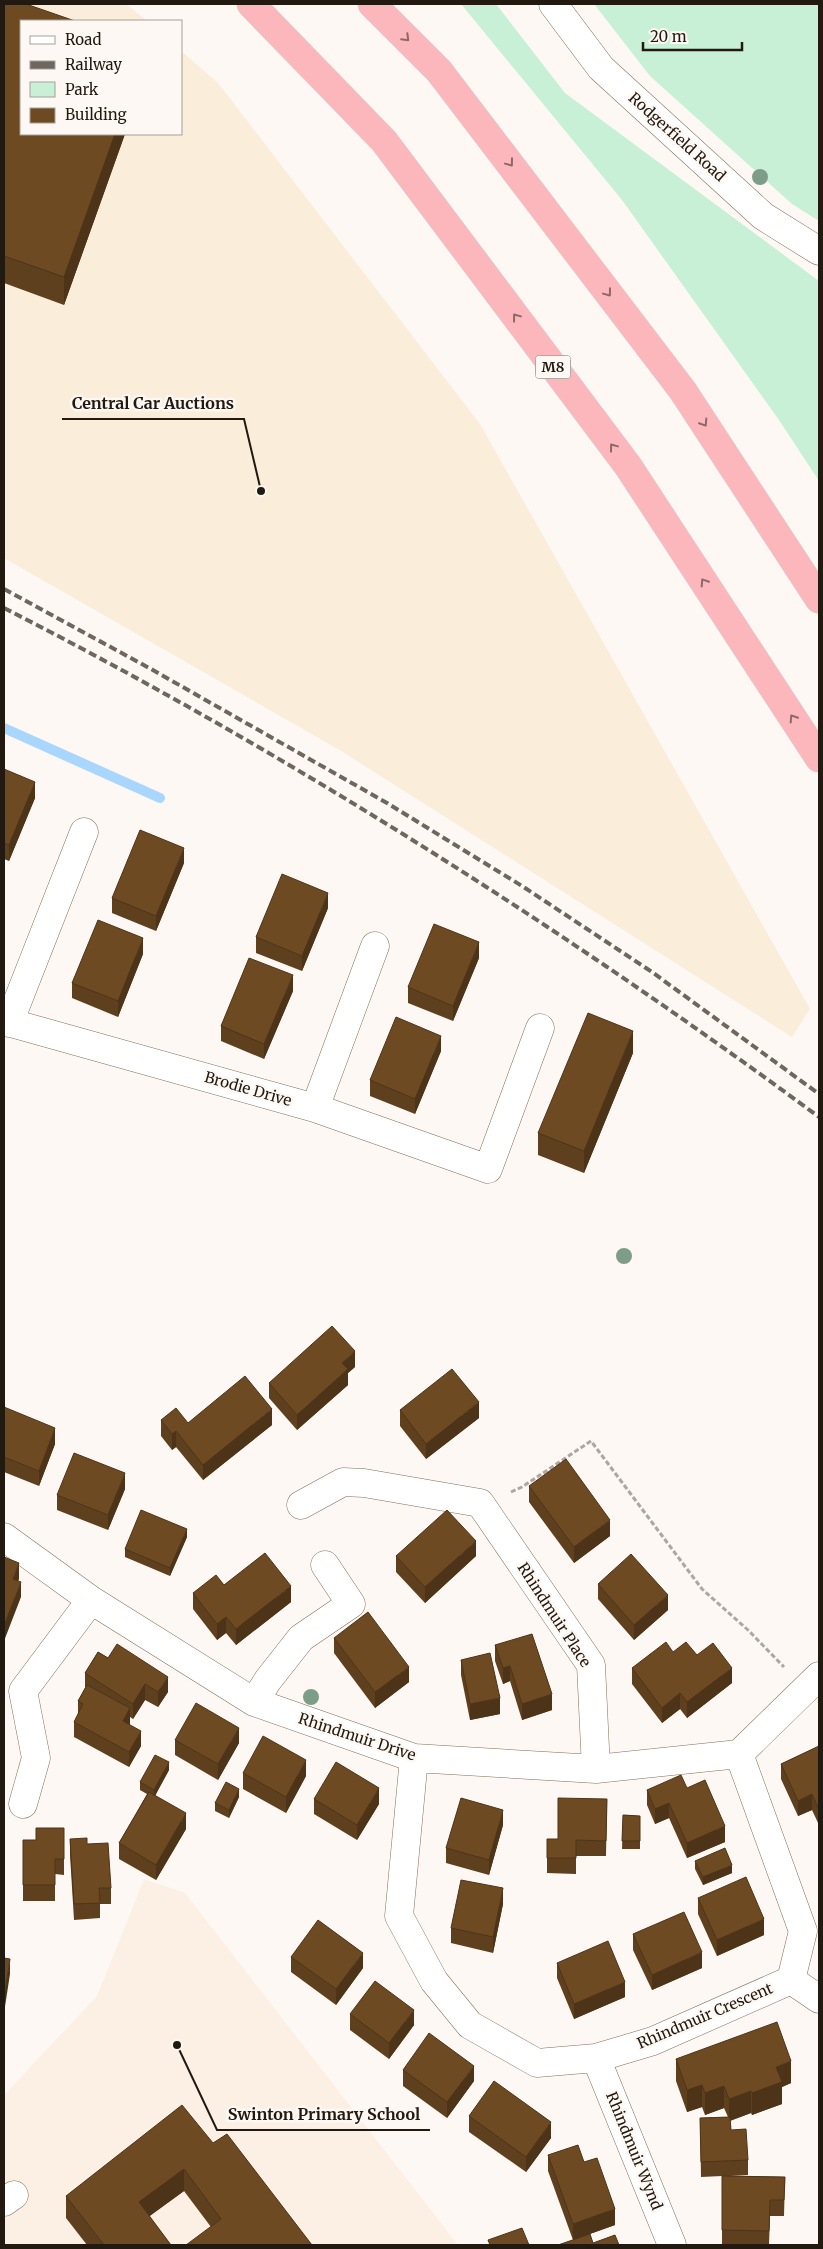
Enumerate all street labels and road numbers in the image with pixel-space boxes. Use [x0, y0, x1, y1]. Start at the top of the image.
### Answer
street label: Rodgerfield Road [625, 88, 730, 185]
road number: M8 [536, 356, 570, 378]
street label: Brodie Drive [202, 1067, 294, 1110]
street label: Rhindmuir Place [514, 1559, 595, 1671]
street label: Rhindmuir Drive [296, 1709, 418, 1765]
street label: Rhindmuir Crescent [634, 1978, 776, 2053]
street label: Rhindmuir Wynd [602, 2089, 667, 2213]

